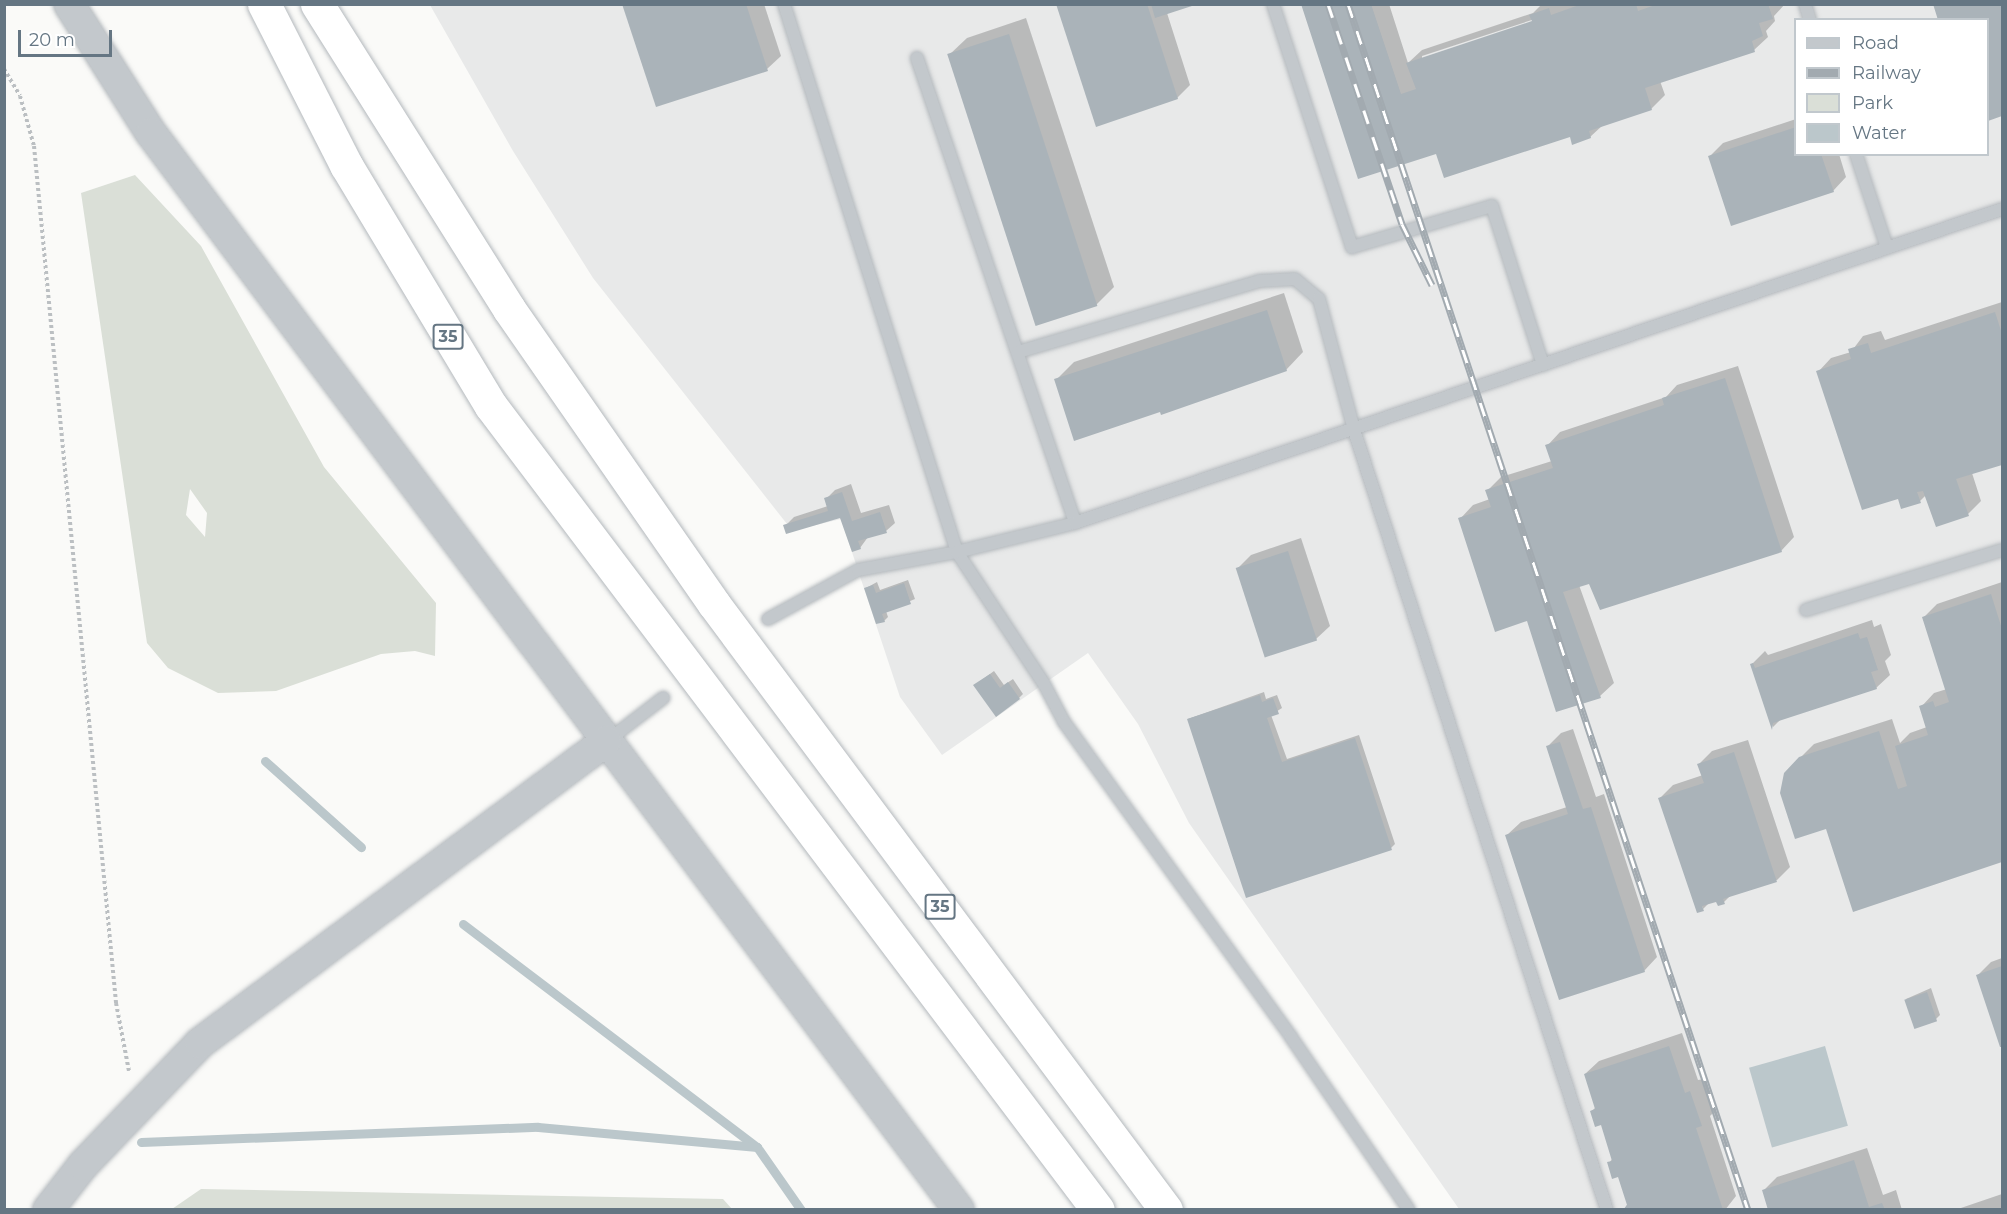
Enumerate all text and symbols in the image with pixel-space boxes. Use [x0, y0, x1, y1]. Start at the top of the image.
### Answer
scale bar [21, 18, 116, 56]
legend [1794, 18, 1989, 156]
text: 20 m [29, 29, 75, 51]
text: Road [1852, 32, 1899, 54]
text: Railway [1852, 62, 1921, 84]
text: Park [1852, 92, 1893, 114]
text: Water [1852, 122, 1907, 144]
road number: 35 [432, 324, 464, 350]
road number: 35 [924, 894, 956, 920]

